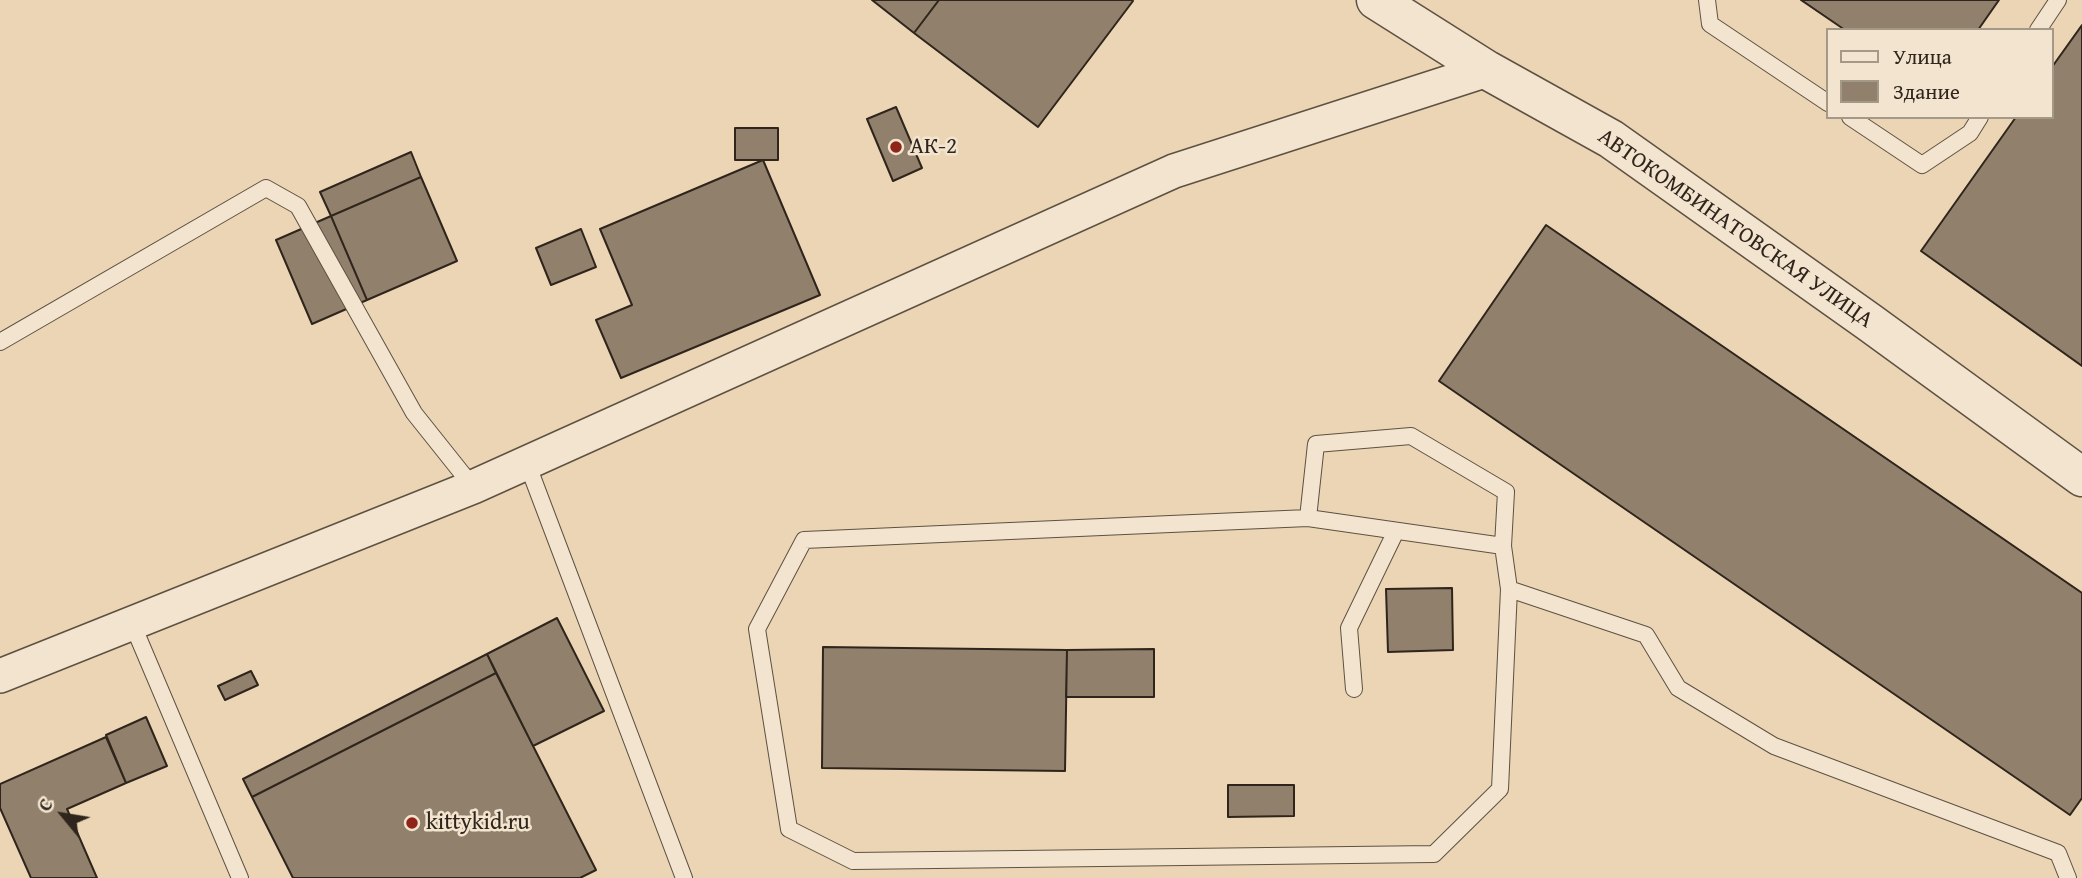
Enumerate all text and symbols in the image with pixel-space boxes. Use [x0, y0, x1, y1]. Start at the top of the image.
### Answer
legend [1826, 28, 2054, 119]
text: Улица [1893, 41, 1952, 72]
text: Здание [1893, 76, 1960, 107]
street label: АВТОКОМБИНАТОВСКАЯ УЛИЦА [1592, 123, 1878, 335]
place label: АК-2 [910, 133, 957, 161]
marker: АК-2 [888, 139, 904, 155]
north arrow [28, 780, 98, 850]
text: С [30, 793, 60, 816]
place label: kittykid.ru [426, 809, 530, 837]
marker: kittykid.ru [404, 815, 420, 831]

